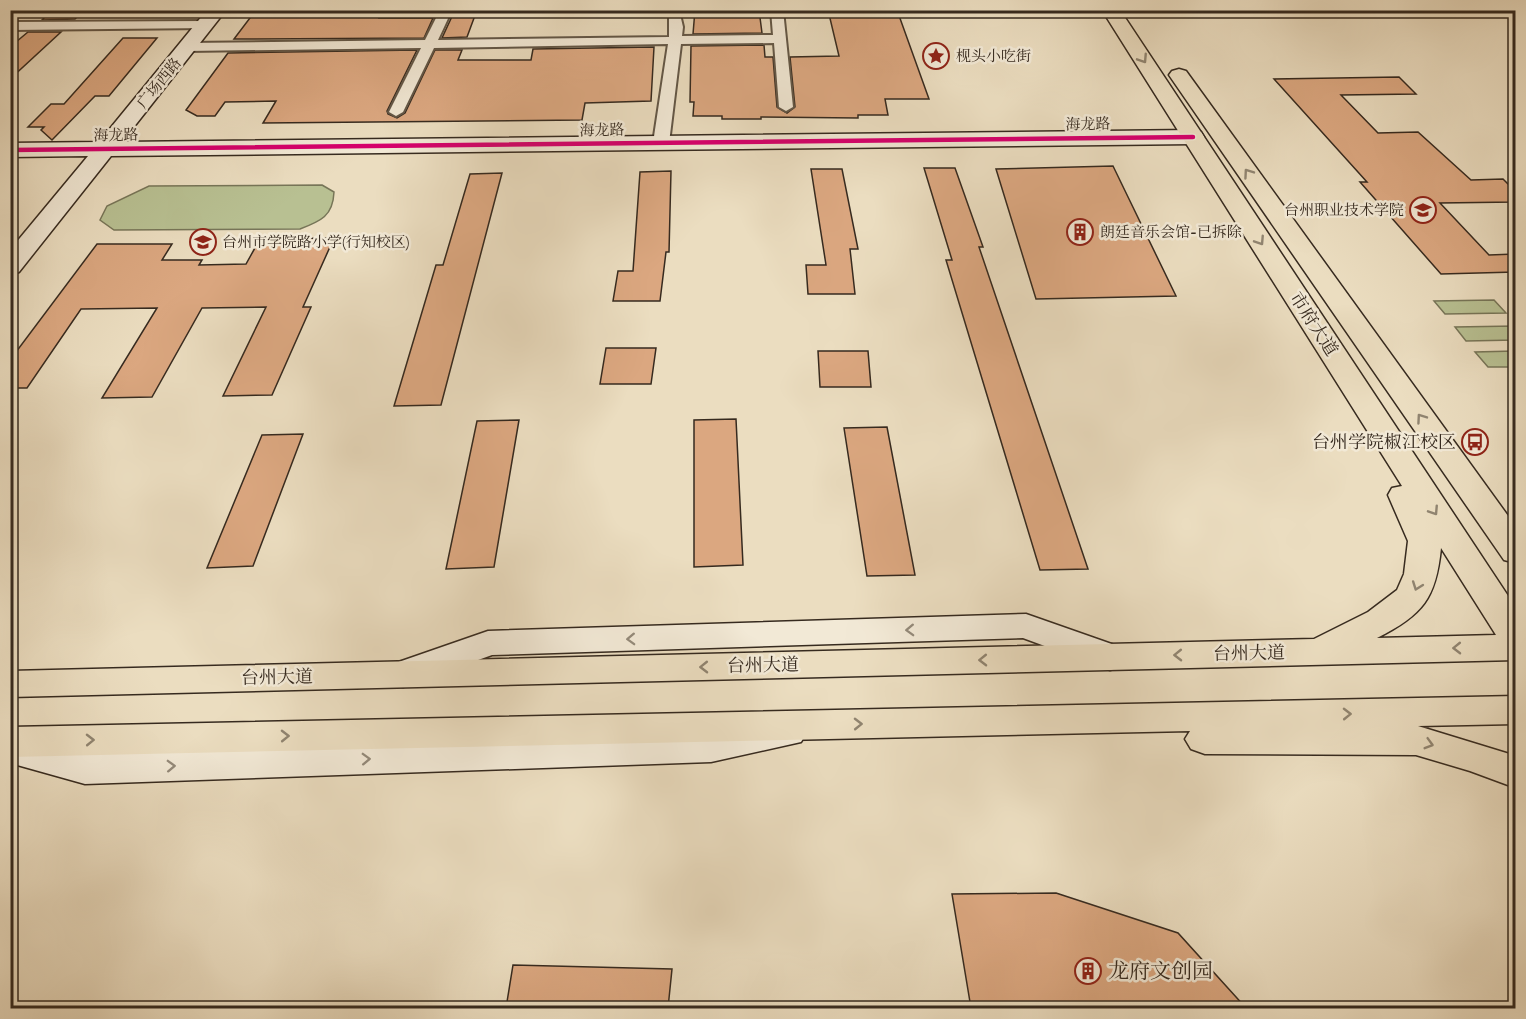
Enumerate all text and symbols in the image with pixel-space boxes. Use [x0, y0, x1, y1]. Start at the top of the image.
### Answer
place icon: 枧头小吃街 [921, 41, 951, 71]
place label: 枧头小吃街 [956, 47, 1031, 66]
one-way arrow [1136, 53, 1148, 63]
street label: 广场西路 [133, 54, 186, 113]
street label: 海龙路 [1065, 115, 1111, 134]
street label: 海龙路 [579, 121, 625, 140]
street label: 海龙路 [93, 126, 139, 145]
one-way arrow [1244, 169, 1255, 180]
school or university icon: 台州职业技术学院 [1408, 195, 1438, 225]
place label: 台州职业技术学院 [1284, 201, 1404, 220]
building icon: 朗廷音乐会馆-已拆除 [1065, 217, 1095, 247]
place label: 朗廷音乐会馆-已拆除 [1100, 223, 1242, 242]
school or university icon: 台州市学院路小学(行知校区) [188, 227, 218, 257]
place label: 台州市学院路小学(行知校区) [222, 233, 410, 252]
one-way arrow [1253, 235, 1265, 245]
street label: 市府大道 [1283, 288, 1342, 361]
one-way arrow [1417, 414, 1428, 425]
bus stop icon: 台州学院椒江校区 [1460, 427, 1490, 457]
place label: 台州学院椒江校区 [1312, 432, 1456, 455]
one-way arrow [1427, 504, 1438, 515]
one-way arrow [1411, 580, 1424, 591]
one-way arrow [905, 623, 914, 636]
one-way arrow [626, 632, 635, 645]
street label: 台州大道 [1213, 642, 1285, 667]
one-way arrow [1453, 642, 1462, 654]
one-way arrow [1174, 649, 1183, 661]
one-way arrow [979, 653, 988, 666]
street label: 台州大道 [727, 654, 799, 679]
one-way arrow [700, 660, 709, 673]
street label: 台州大道 [241, 666, 313, 691]
one-way arrow [1342, 708, 1351, 720]
one-way arrow [853, 718, 862, 731]
one-way arrow [280, 730, 289, 742]
one-way arrow [85, 734, 94, 746]
one-way arrow [1423, 737, 1434, 749]
one-way arrow [361, 753, 370, 766]
one-way arrow [167, 760, 176, 773]
building icon: 龙府文创园 [1073, 956, 1103, 986]
place label: 龙府文创园 [1108, 959, 1213, 986]

